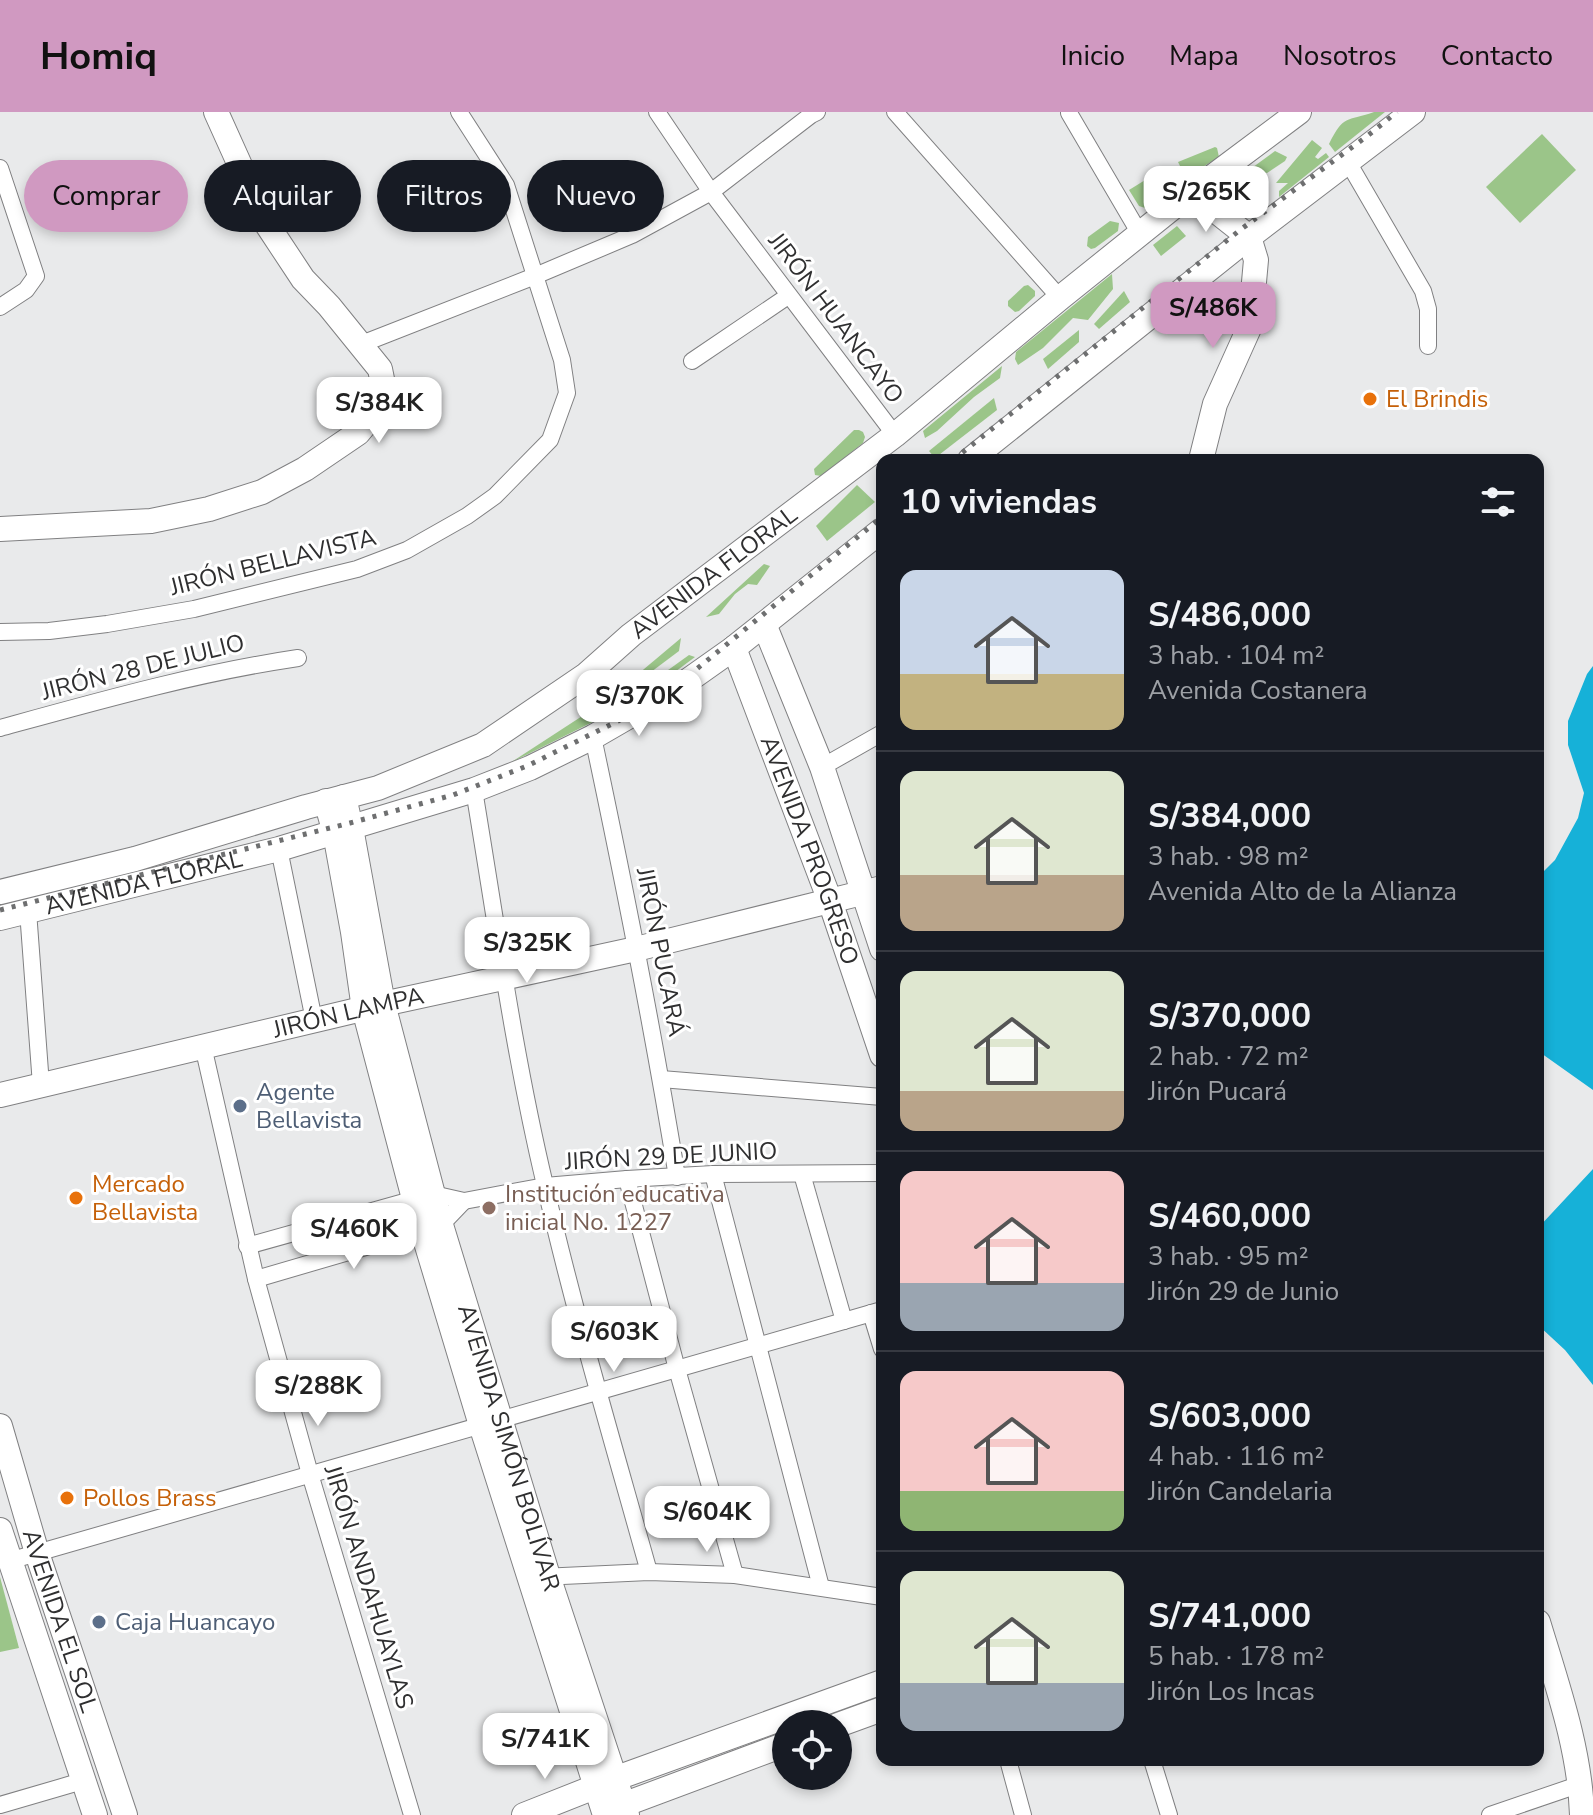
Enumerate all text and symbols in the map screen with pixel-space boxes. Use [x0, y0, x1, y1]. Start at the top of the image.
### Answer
text: Homiq [40, 31, 157, 82]
text: Inicio [1060, 37, 1125, 75]
text: Mapa [1169, 37, 1239, 75]
text: Nosotros [1283, 37, 1397, 75]
text: Contacto [1441, 37, 1553, 75]
chip: Comprar [24, 160, 188, 232]
chip: Alquilar [204, 160, 361, 232]
chip: Filtros [377, 160, 511, 232]
chip: Nuevo [527, 160, 664, 232]
pin: S/265K [1141, 166, 1271, 234]
text: S/265K [1162, 174, 1250, 209]
street label: JIRÓN HUANCAYO [761, 225, 911, 410]
pin: S/486K [1148, 282, 1278, 350]
text: S/486K [1169, 290, 1257, 325]
pin: S/384K [314, 377, 444, 445]
place label: El Brindis [1386, 383, 1488, 415]
text: S/384K [335, 385, 423, 420]
marker: El Brindis [1361, 390, 1379, 408]
text: 10 viviendas [900, 479, 1097, 525]
icon: filters [1476, 480, 1520, 524]
street label: AVENIDA FLORAL [623, 499, 804, 646]
street label: JIRÓN BELLAVISTA [166, 521, 380, 603]
text: S/486,000 [1148, 592, 1311, 638]
icon: home [964, 602, 1060, 698]
street label: JIRÓN 28 DE JULIO [37, 626, 248, 708]
text: 3 hab. · 104 m² [1148, 638, 1324, 673]
pin: S/370K [574, 670, 704, 738]
text: Avenida Costanera [1148, 673, 1368, 708]
text: S/370K [595, 678, 683, 713]
street label: AVENIDA PROGRESO [753, 731, 866, 969]
text: S/384,000 [1148, 793, 1311, 839]
icon: home [964, 803, 1060, 899]
text: 3 hab. · 98 m² [1148, 839, 1309, 874]
street label: AVENIDA FLORAL [42, 843, 246, 922]
street label: JIRÓN PUCARÁ [629, 864, 693, 1040]
text: Avenida Alto de la Alianza [1148, 874, 1457, 909]
pin: S/325K [462, 917, 592, 985]
text: S/325K [483, 925, 571, 960]
street label: JIRÓN LAMPA [269, 979, 427, 1046]
text: S/370,000 [1148, 993, 1311, 1039]
icon: home [964, 1003, 1060, 1099]
text: 2 hab. · 72 m² [1148, 1039, 1309, 1074]
text: Jirón Pucará [1148, 1074, 1287, 1109]
place label: Agente Bellavista [256, 1076, 362, 1136]
marker: Agente Bellavista [231, 1097, 249, 1115]
street label: JIRÓN 29 DE JUNIO [563, 1134, 778, 1178]
place label: Mercado Bellavista [92, 1168, 198, 1228]
place label: Institución educativa inicial No. 1227 [505, 1178, 725, 1238]
marker: Mercado Bellavista [67, 1189, 85, 1207]
text: S/460,000 [1148, 1193, 1311, 1239]
marker: Institución educativa inicial No. 1227 [480, 1199, 498, 1217]
pin: S/460K [289, 1203, 419, 1271]
icon: home [964, 1203, 1060, 1299]
text: S/460K [310, 1211, 398, 1246]
text: 3 hab. · 95 m² [1148, 1239, 1309, 1274]
text: Jirón 29 de Junio [1148, 1274, 1339, 1309]
street label: AVENIDA SIMÓN BOLÍVAR [450, 1300, 568, 1595]
pin: S/603K [549, 1306, 679, 1374]
text: S/603K [570, 1314, 658, 1349]
pin: S/288K [253, 1360, 383, 1428]
text: S/288K [274, 1368, 362, 1403]
text: S/603,000 [1148, 1393, 1311, 1439]
icon: home [964, 1403, 1060, 1499]
text: 4 hab. · 116 m² [1148, 1439, 1324, 1474]
street label: JIRÓN ANDAHUAYLAS [316, 1460, 421, 1713]
text: Jirón Candelaria [1148, 1474, 1333, 1509]
place label: Pollos Brass [83, 1482, 217, 1514]
pin: S/604K [642, 1486, 772, 1554]
marker: Pollos Brass [58, 1489, 76, 1507]
text: S/604K [663, 1494, 751, 1529]
street label: AVENIDA EL SOL [15, 1526, 105, 1717]
text: S/741,000 [1148, 1593, 1311, 1639]
icon: home [964, 1603, 1060, 1699]
place label: Caja Huancayo [115, 1606, 275, 1638]
marker: Caja Huancayo [90, 1613, 108, 1631]
text: 5 hab. · 178 m² [1148, 1639, 1324, 1674]
text: Jirón Los Incas [1148, 1674, 1315, 1709]
map controls [772, 1710, 852, 1790]
button: locate [772, 1710, 852, 1790]
pin: S/741K [480, 1713, 610, 1781]
text: S/741K [501, 1721, 589, 1756]

